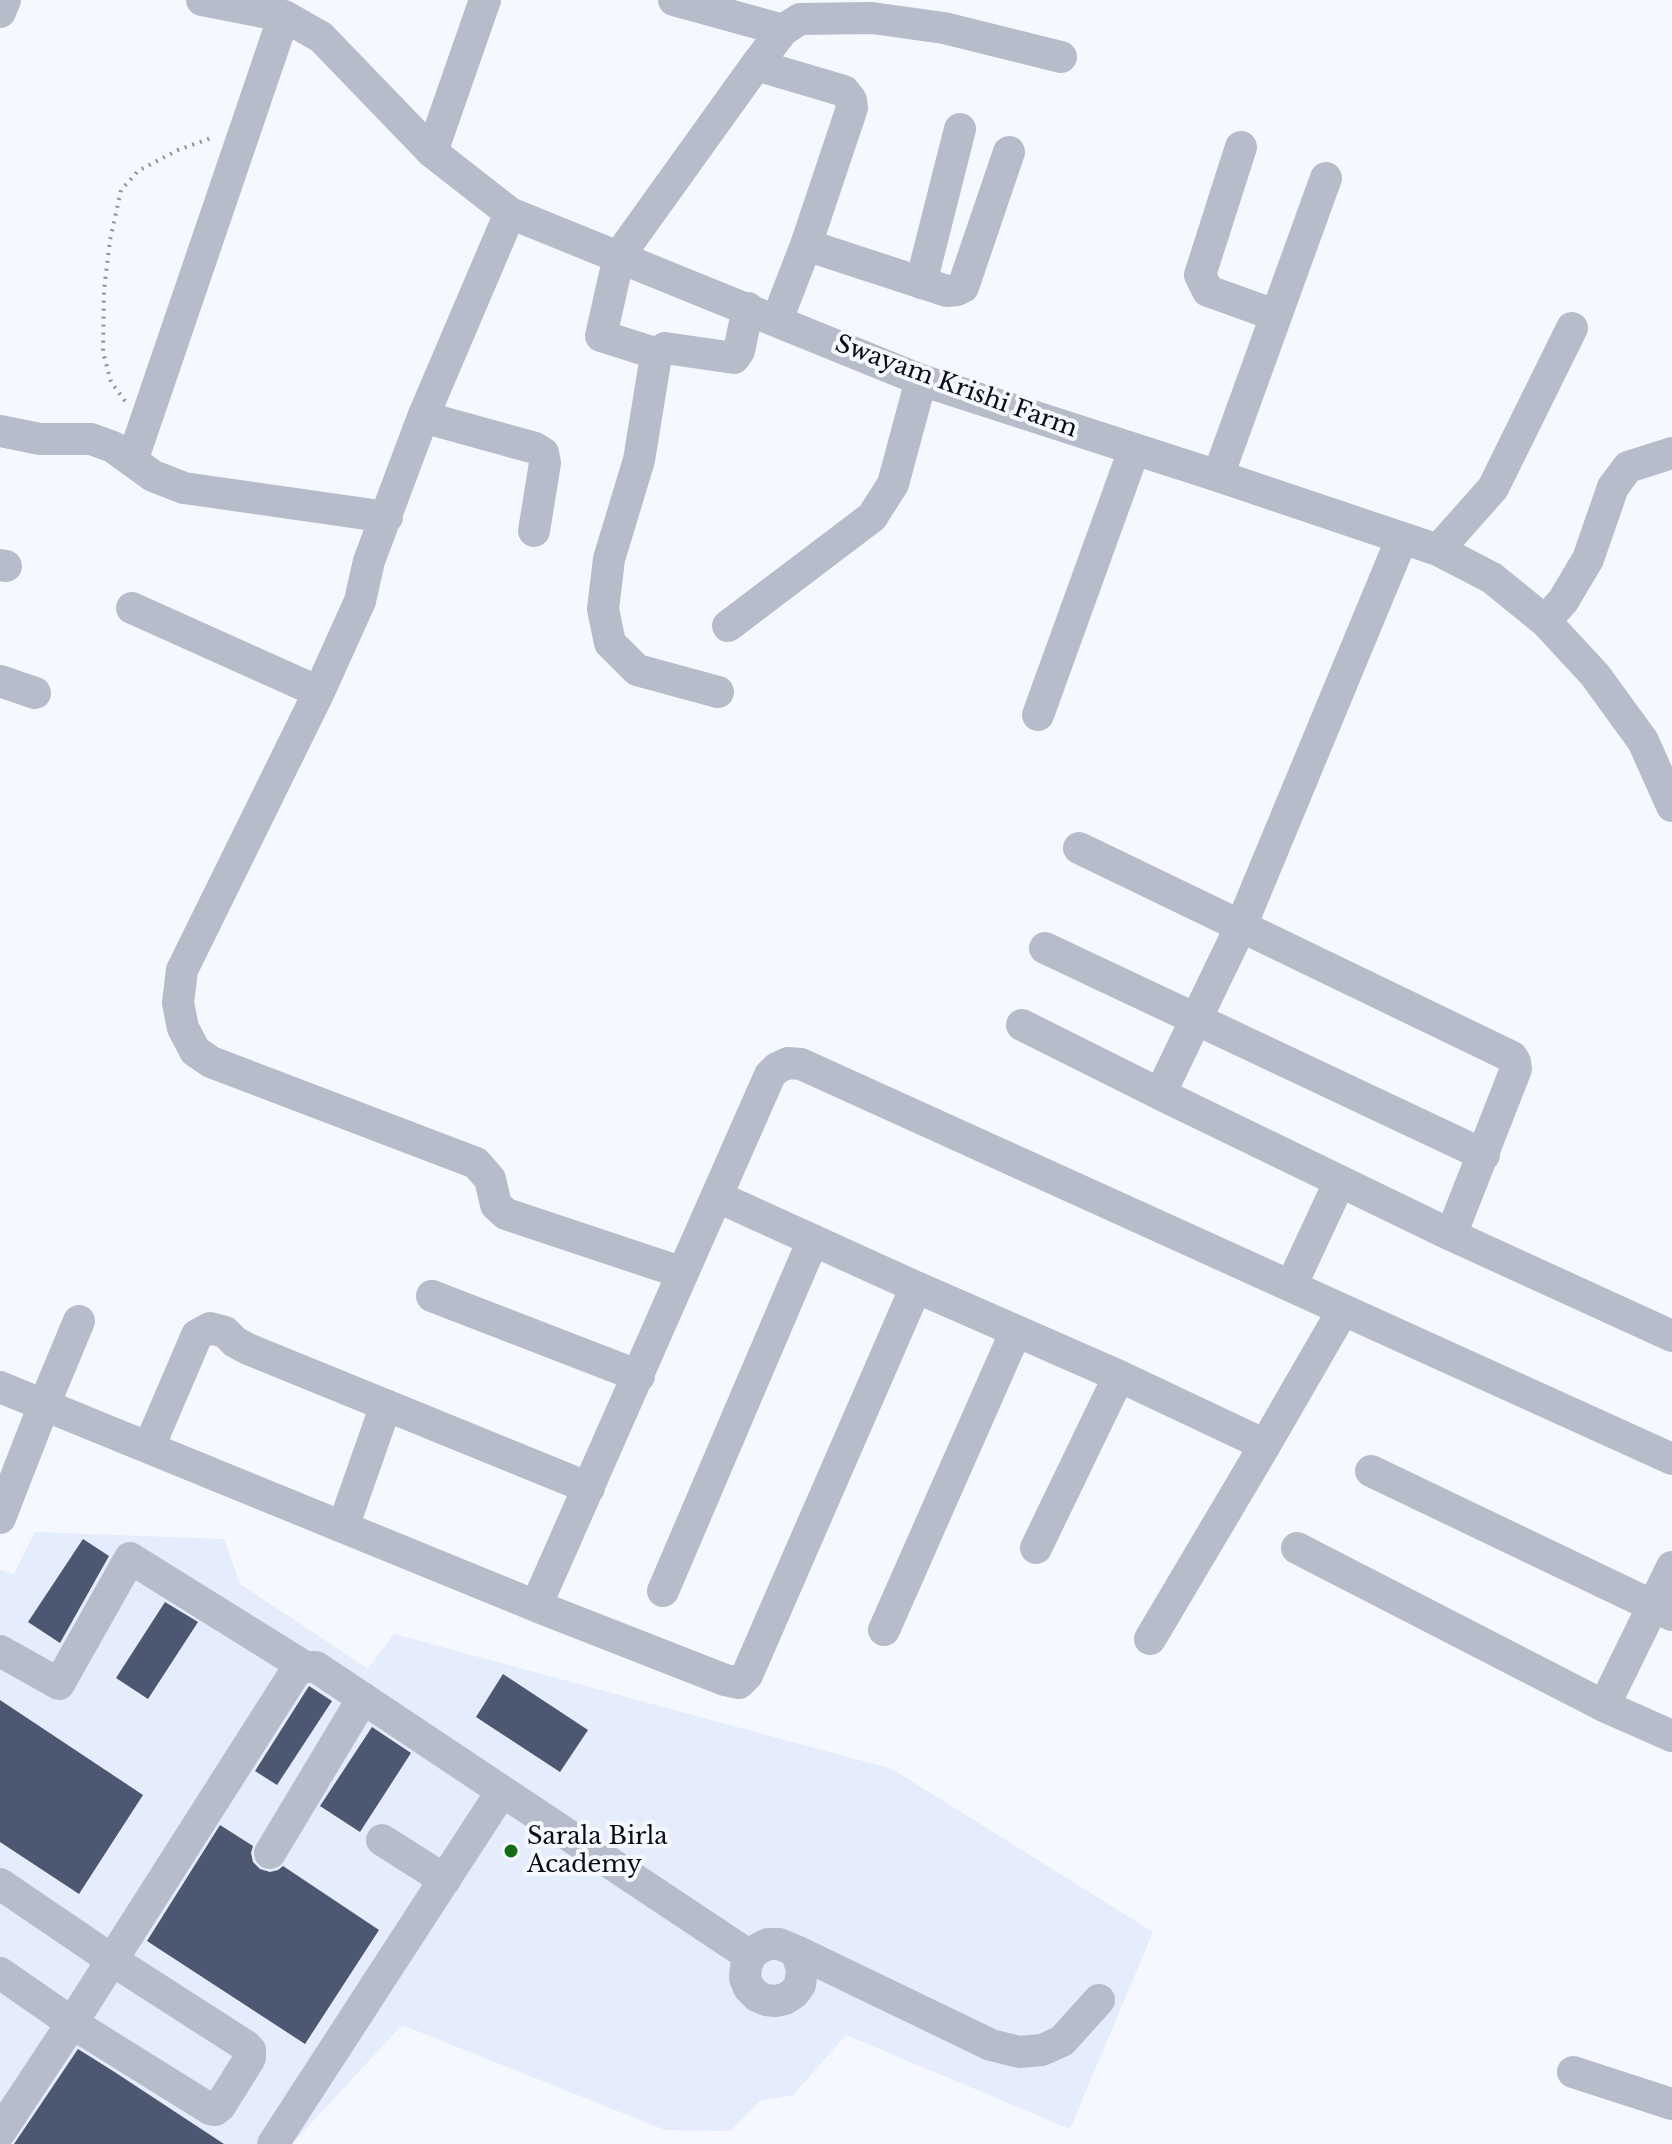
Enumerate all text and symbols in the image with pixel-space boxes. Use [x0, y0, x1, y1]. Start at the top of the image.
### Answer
street label: Swayam Krishi Farm [831, 330, 1081, 444]
place label: Sarala Birla Academy [527, 1823, 668, 1879]
marker: Sarala Birla Academy [502, 1842, 520, 1860]

